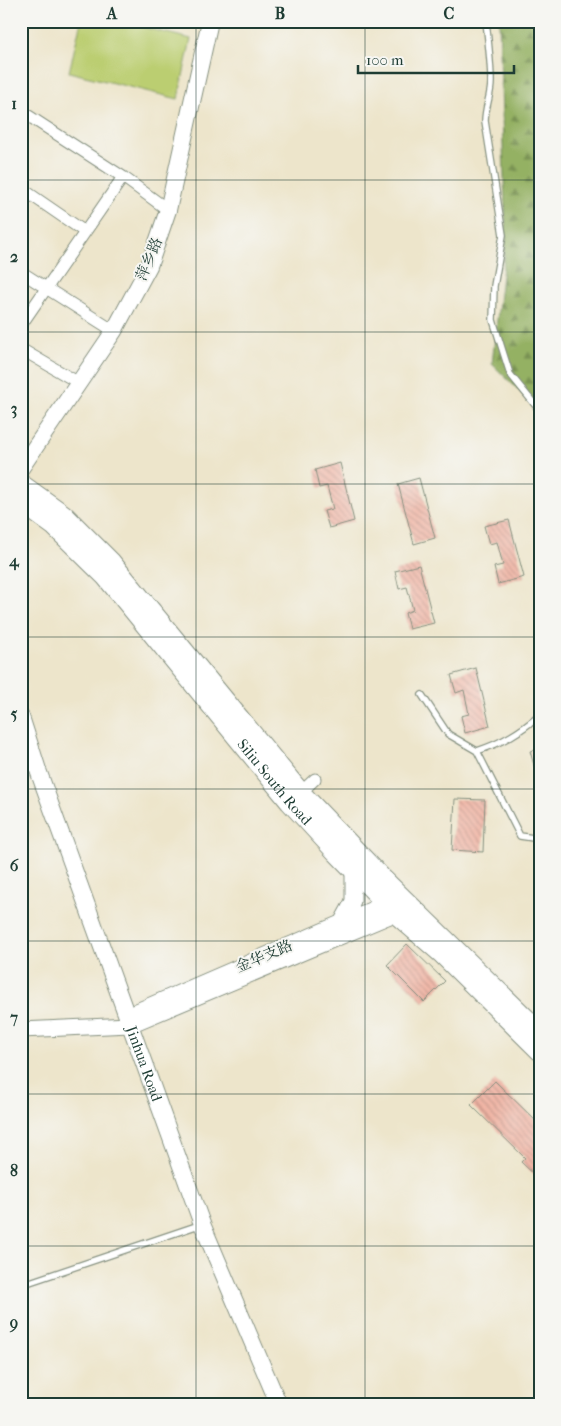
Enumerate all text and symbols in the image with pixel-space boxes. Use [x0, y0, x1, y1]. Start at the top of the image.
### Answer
text: A [106, 4, 118, 23]
text: B [275, 4, 285, 23]
text: C [444, 4, 455, 23]
scale bar [358, 42, 515, 74]
text: 100 m [366, 51, 404, 69]
text: 1 [11, 94, 17, 113]
street label: 萍乡路 [132, 235, 166, 283]
text: 2 [10, 247, 18, 266]
text: 3 [11, 399, 17, 419]
text: 4 [8, 551, 20, 571]
text: 5 [11, 704, 18, 723]
street label: Siliu South Road [233, 736, 316, 829]
text: 6 [10, 856, 19, 875]
street label: 金华支路 [233, 936, 295, 976]
text: 7 [9, 1008, 18, 1027]
street label: Jinhua Road [122, 1023, 166, 1105]
text: 8 [10, 1161, 18, 1180]
text: 9 [9, 1313, 18, 1333]

